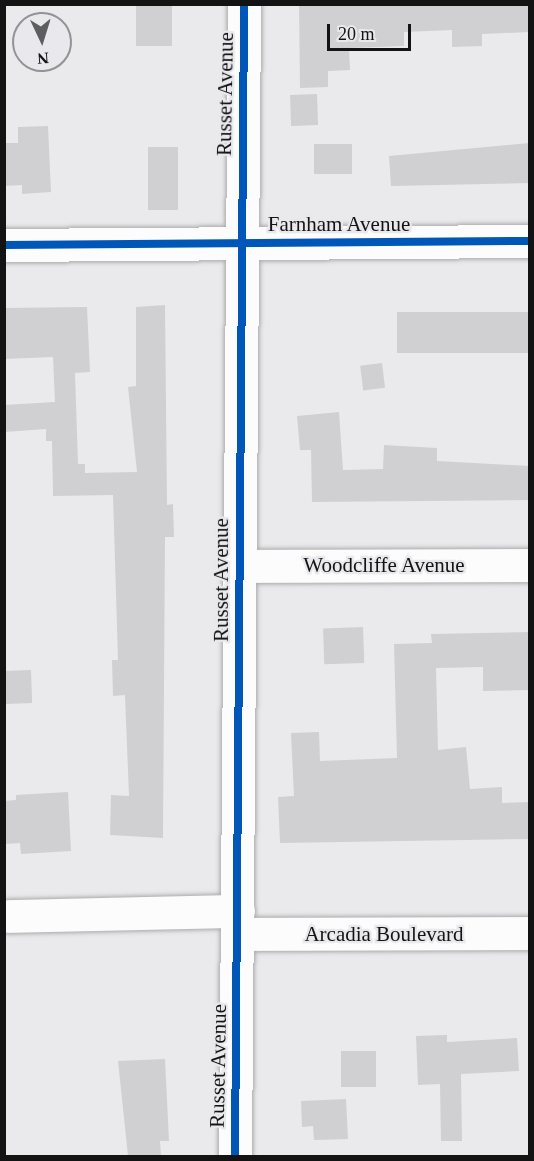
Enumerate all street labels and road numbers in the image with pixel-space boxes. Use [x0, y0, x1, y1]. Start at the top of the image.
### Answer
street label: Russet Avenue [211, 31, 239, 157]
street label: Farnham Avenue [267, 211, 411, 237]
street label: Russet Avenue [208, 517, 234, 643]
street label: Woodcliffe Avenue [303, 552, 465, 578]
street label: Arcadia Boulevard [304, 921, 464, 947]
street label: Russet Avenue [204, 1003, 232, 1129]

